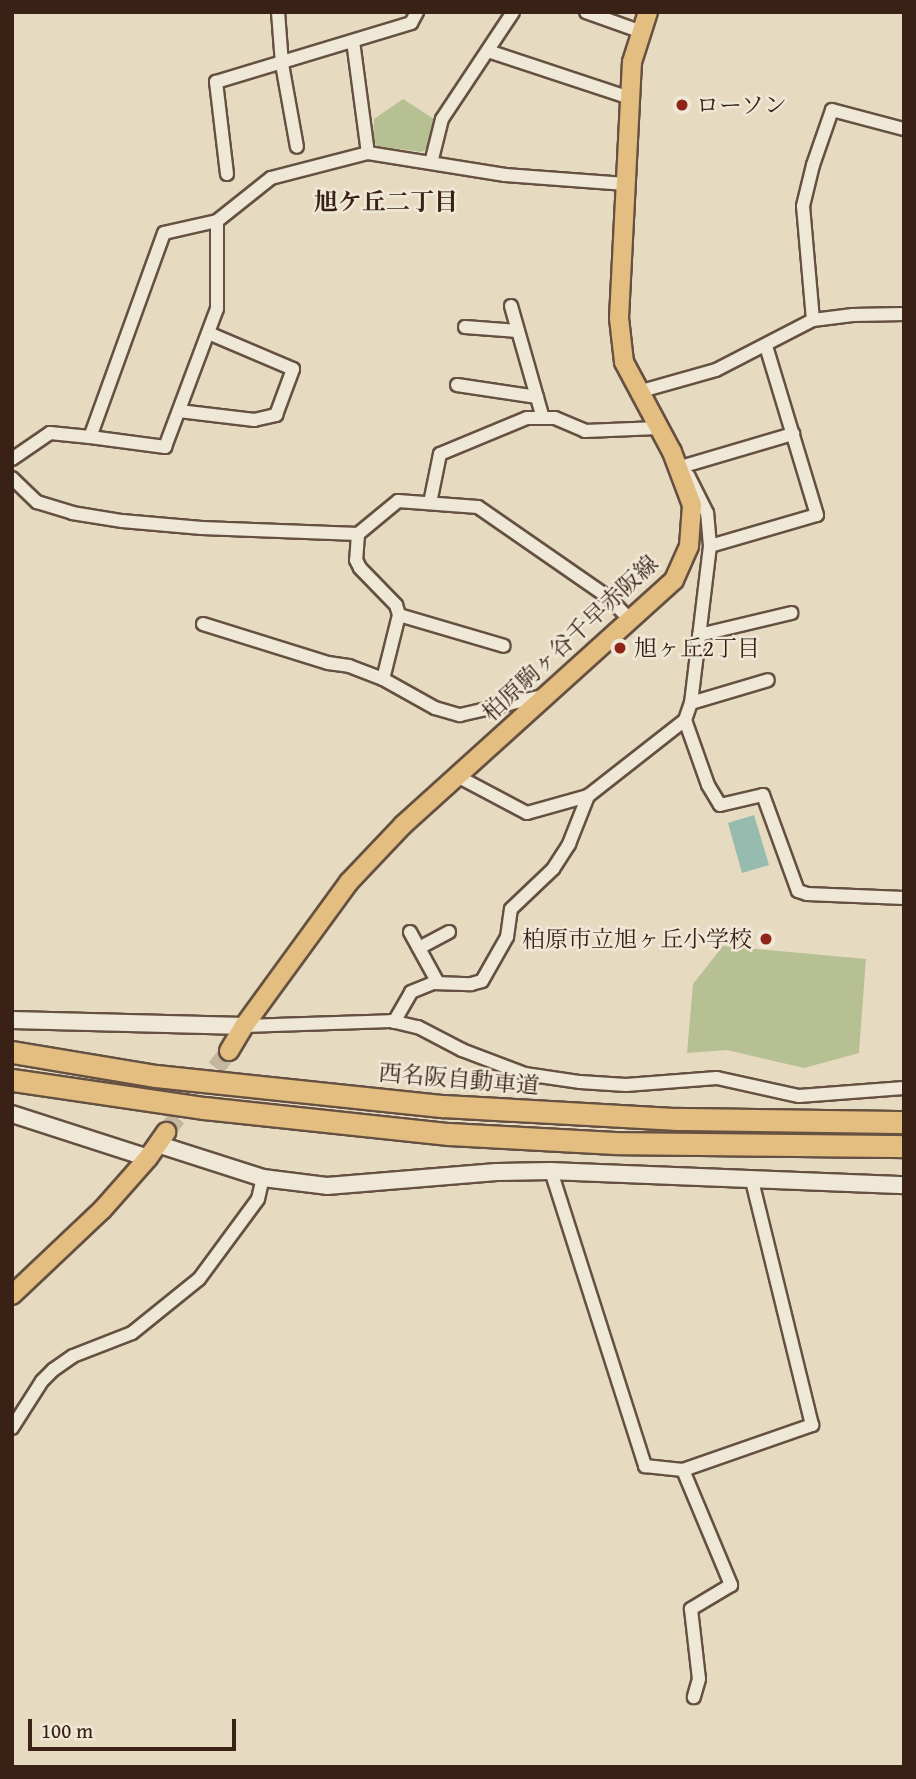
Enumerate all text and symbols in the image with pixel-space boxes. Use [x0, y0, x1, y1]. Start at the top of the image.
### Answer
place label: ローソン [696, 91, 788, 119]
marker: ローソン [674, 97, 690, 113]
district label: 旭ケ丘二丁目 [314, 188, 458, 216]
street label: 柏原駒ヶ谷千早赤阪線 [476, 549, 664, 727]
place label: 旭ヶ丘2丁目 [634, 634, 760, 662]
marker: 旭ヶ丘2丁目 [612, 640, 628, 656]
place label: 柏原市立旭ヶ丘小学校 [522, 925, 752, 953]
marker: 柏原市立旭ヶ丘小学校 [758, 931, 774, 947]
street label: 西名阪自動車道 [378, 1058, 540, 1100]
scale bar [32, 1706, 240, 1750]
text: 100 m [41, 1715, 93, 1746]

